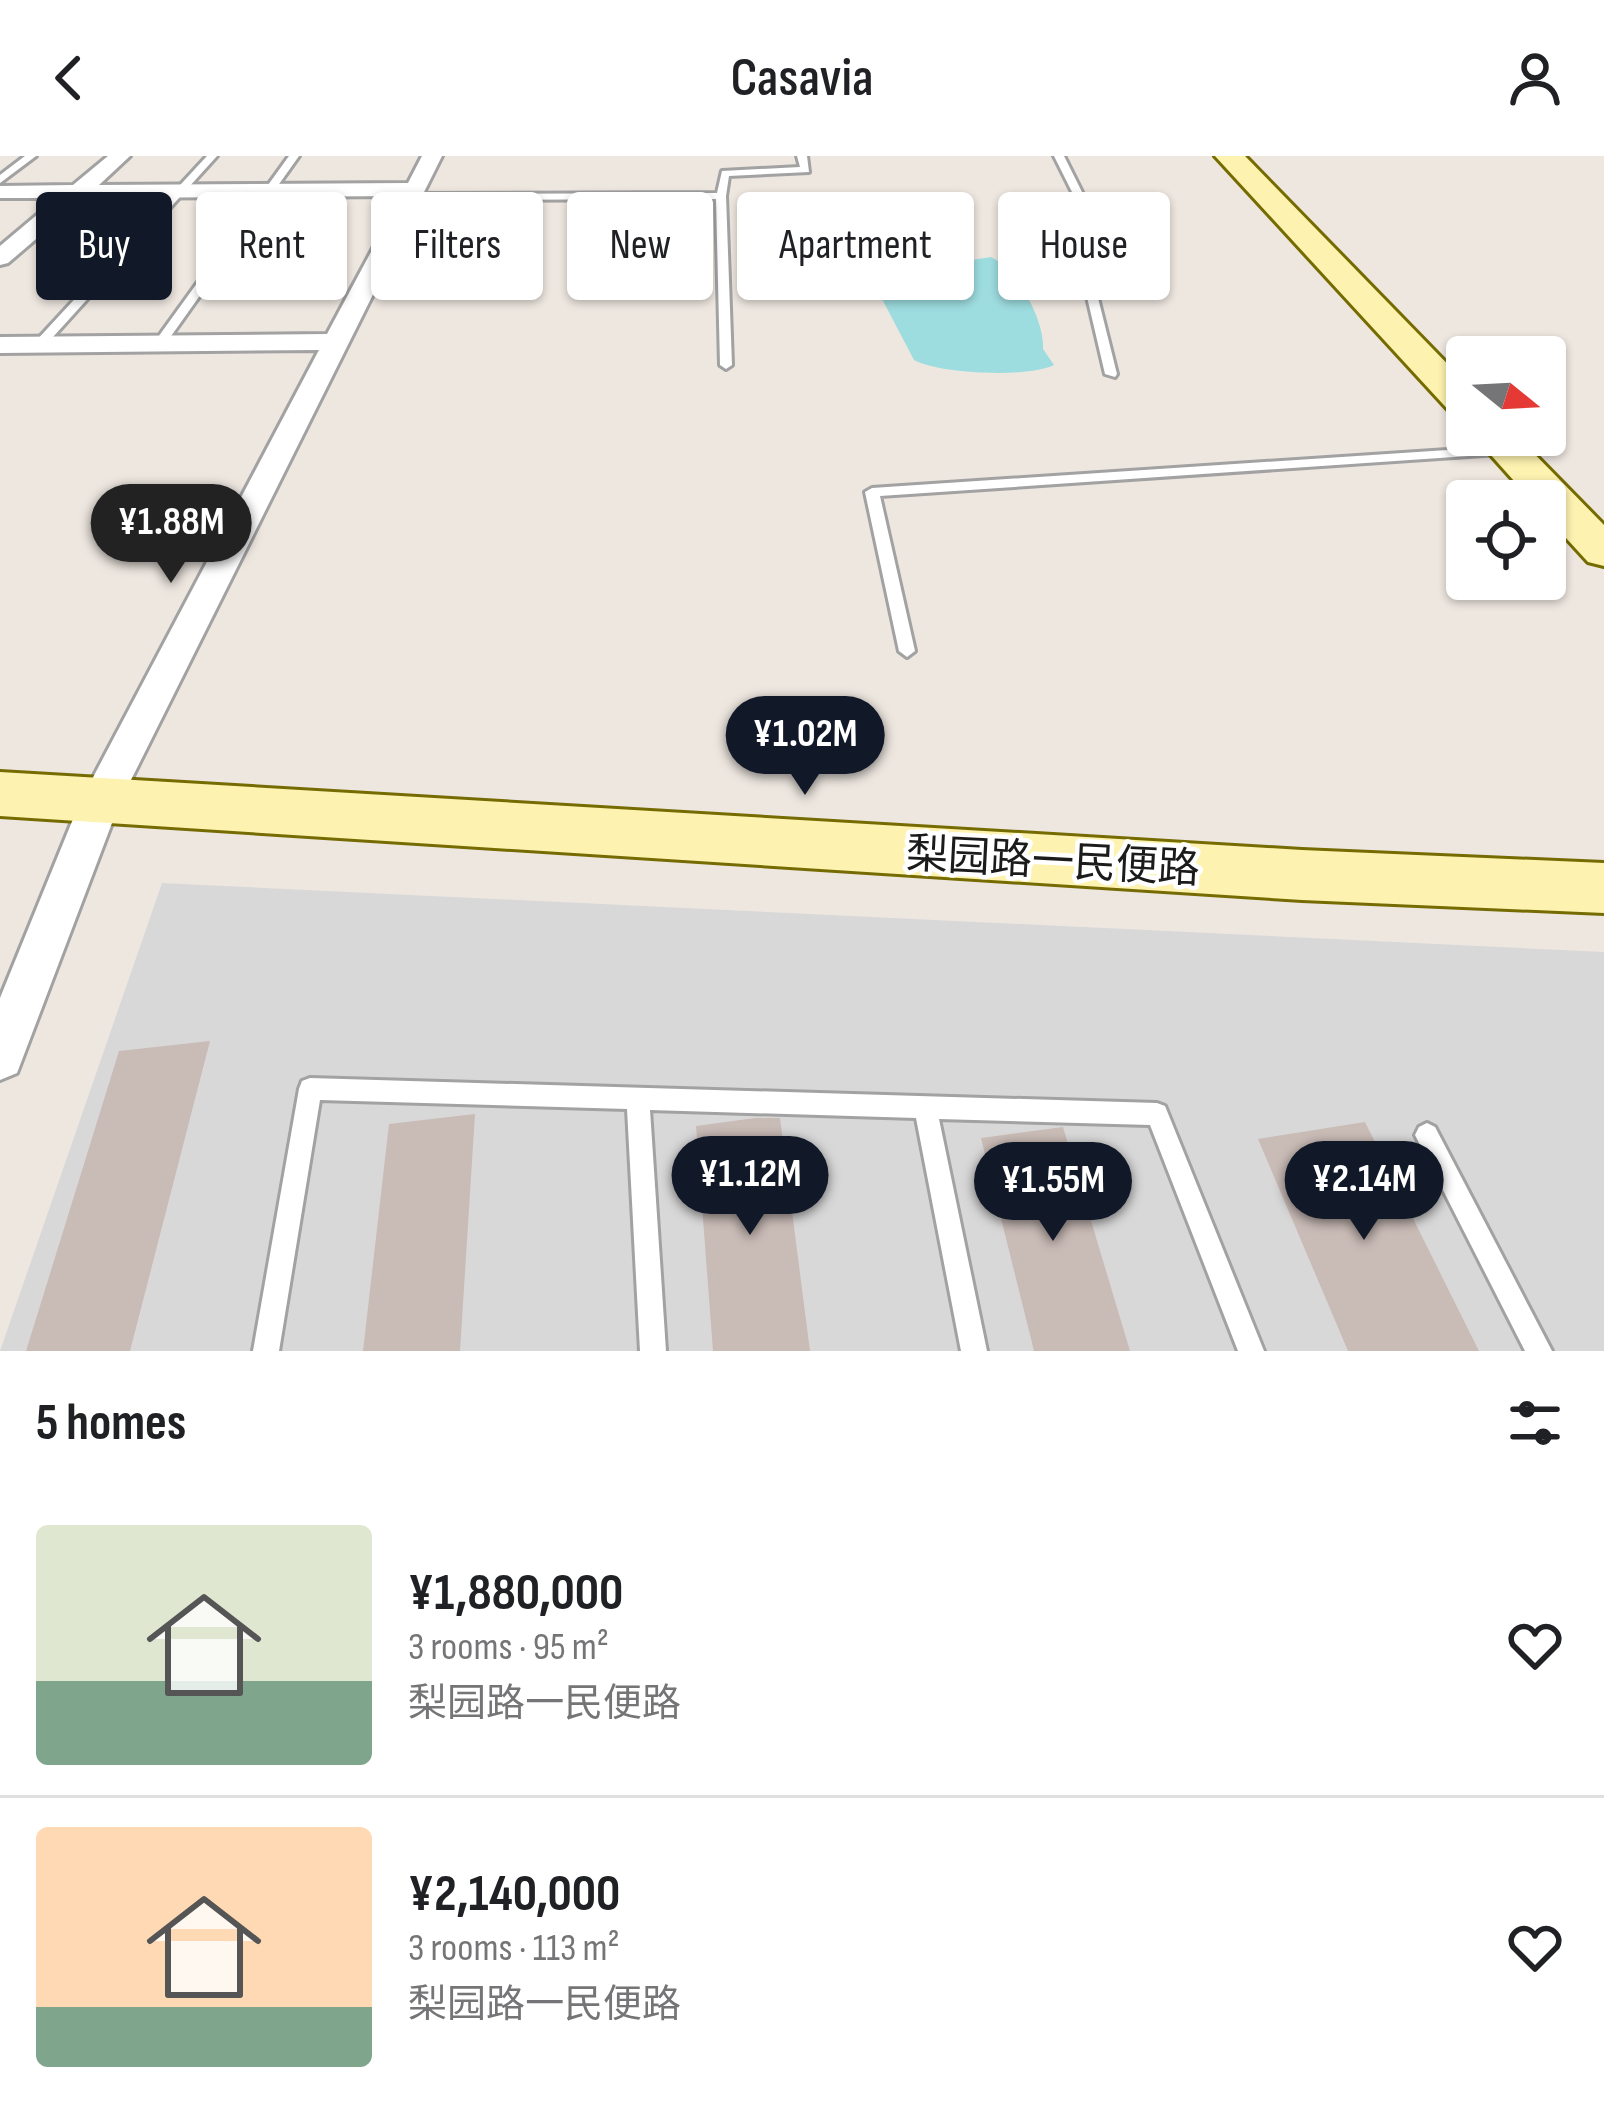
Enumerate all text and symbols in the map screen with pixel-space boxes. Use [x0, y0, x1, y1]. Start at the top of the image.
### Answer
icon: back [36, 45, 102, 111]
icon: person [1502, 45, 1568, 111]
text: Casavia [730, 46, 874, 111]
chip: Buy [36, 192, 172, 300]
chip: Rent [196, 192, 347, 300]
chip: Filters [371, 192, 543, 300]
chip: New [567, 192, 713, 300]
chip: Apartment [737, 192, 974, 300]
chip: House [998, 192, 1170, 300]
north arrow [1446, 336, 1566, 456]
map controls [1446, 336, 1566, 600]
button: locate [1446, 480, 1566, 600]
pin: ¥1.88M [73, 484, 269, 586]
text: ¥1.88M [118, 499, 224, 546]
pin: ¥1.02M [707, 696, 903, 798]
text: ¥1.02M [753, 711, 857, 758]
street label: 梨园路一民便路 [905, 829, 1201, 896]
pin: ¥1.12M [652, 1136, 848, 1238]
pin: ¥2.14M [1266, 1141, 1462, 1243]
pin: ¥1.55M [955, 1142, 1151, 1244]
text: ¥1.12M [699, 1151, 801, 1198]
text: ¥2.14M [1312, 1156, 1416, 1203]
text: ¥1.55M [1001, 1157, 1105, 1204]
icon: filters [1502, 1390, 1568, 1456]
text: 5 homes [36, 1393, 186, 1454]
text: ¥1,880,000 [408, 1563, 623, 1624]
icon: home [132, 1573, 276, 1717]
icon: heart [1502, 1612, 1568, 1678]
text: 3 rooms · 95 m² [408, 1624, 609, 1671]
text: 梨园路一民便路 [408, 1681, 681, 1728]
text: ¥2,140,000 [408, 1864, 620, 1925]
icon: home [132, 1875, 276, 2019]
icon: heart [1502, 1914, 1568, 1980]
text: 3 rooms · 113 m² [408, 1925, 620, 1972]
text: 梨园路一民便路 [408, 1982, 681, 2029]

